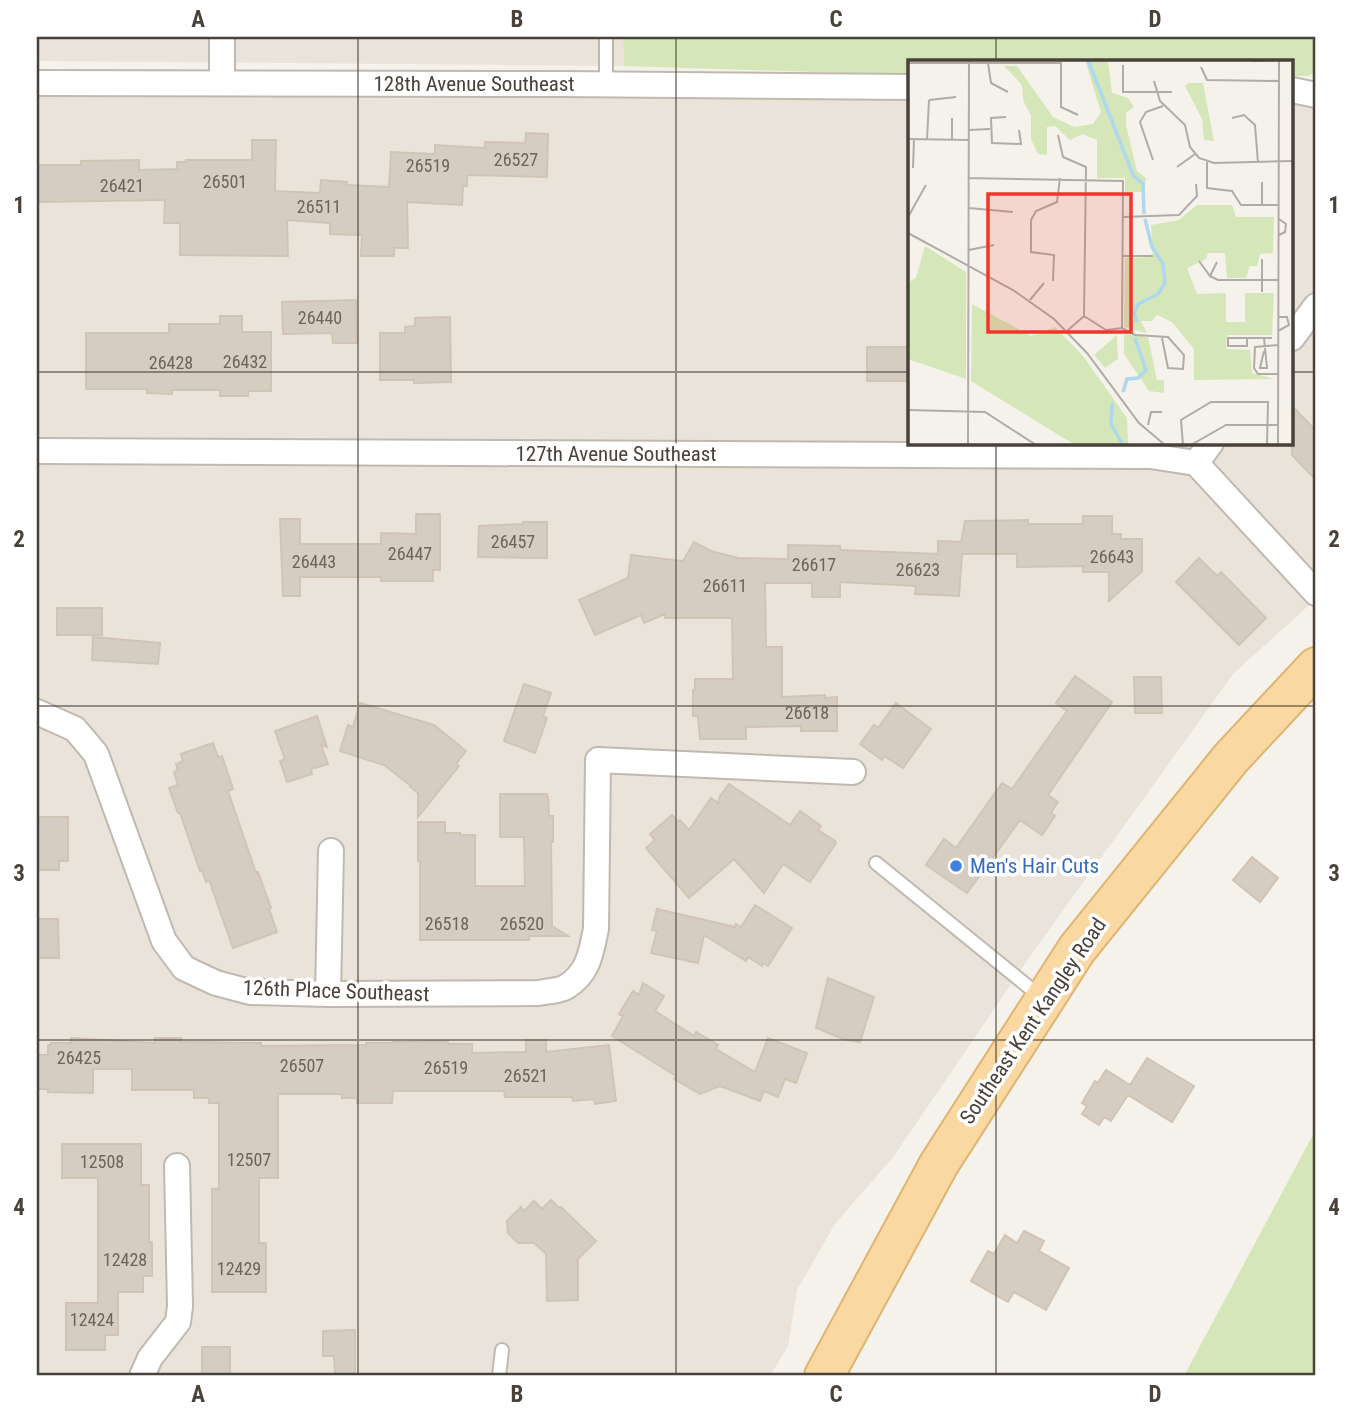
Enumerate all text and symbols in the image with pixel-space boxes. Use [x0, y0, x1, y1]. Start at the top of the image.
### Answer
text: A [191, 6, 205, 33]
text: B [511, 6, 523, 33]
text: C [829, 6, 843, 33]
text: D [1149, 6, 1162, 33]
inset map [908, 60, 1294, 444]
street label: 128th Avenue Southeast [373, 72, 575, 96]
house number: 26527 [494, 149, 538, 170]
house number: 26519 [406, 155, 450, 176]
house number: 26501 [203, 171, 247, 192]
house number: 26421 [100, 175, 144, 196]
text: 1 [13, 192, 25, 219]
text: 1 [1328, 192, 1340, 219]
house number: 26511 [297, 196, 341, 217]
house number: 26440 [298, 307, 342, 328]
house number: 26432 [223, 351, 267, 372]
house number: 26428 [149, 352, 193, 373]
street label: 127th Avenue Southeast [515, 442, 717, 466]
text: 2 [13, 526, 25, 553]
text: 2 [1328, 526, 1340, 553]
house number: 26457 [491, 531, 535, 552]
house number: 26447 [388, 543, 432, 564]
house number: 26643 [1090, 546, 1134, 567]
house number: 26443 [292, 551, 336, 572]
house number: 26617 [792, 554, 836, 575]
house number: 26623 [896, 559, 940, 580]
house number: 26611 [703, 575, 747, 596]
house number: 26618 [785, 702, 829, 723]
place label: Men's Hair Cuts [970, 854, 1099, 878]
marker: Men's Hair Cuts [948, 858, 964, 874]
text: 3 [13, 860, 25, 887]
text: 3 [1328, 860, 1340, 887]
house number: 26518 [425, 913, 469, 934]
house number: 26520 [500, 913, 544, 934]
street label: Southeast Kent Kangley Road [955, 914, 1111, 1128]
street label: 126th Place Southeast [242, 976, 430, 1006]
house number: 26425 [57, 1047, 101, 1068]
house number: 26507 [280, 1055, 324, 1076]
house number: 26519 [424, 1057, 468, 1078]
house number: 26521 [504, 1065, 548, 1086]
house number: 12507 [227, 1149, 271, 1170]
house number: 12508 [80, 1151, 124, 1172]
text: 4 [13, 1194, 25, 1221]
text: 4 [1328, 1194, 1340, 1221]
house number: 12428 [103, 1249, 147, 1270]
house number: 12429 [217, 1258, 261, 1279]
house number: 12424 [70, 1309, 114, 1330]
text: A [191, 1381, 205, 1408]
text: B [511, 1381, 523, 1408]
text: C [829, 1381, 843, 1408]
text: D [1149, 1381, 1162, 1408]

